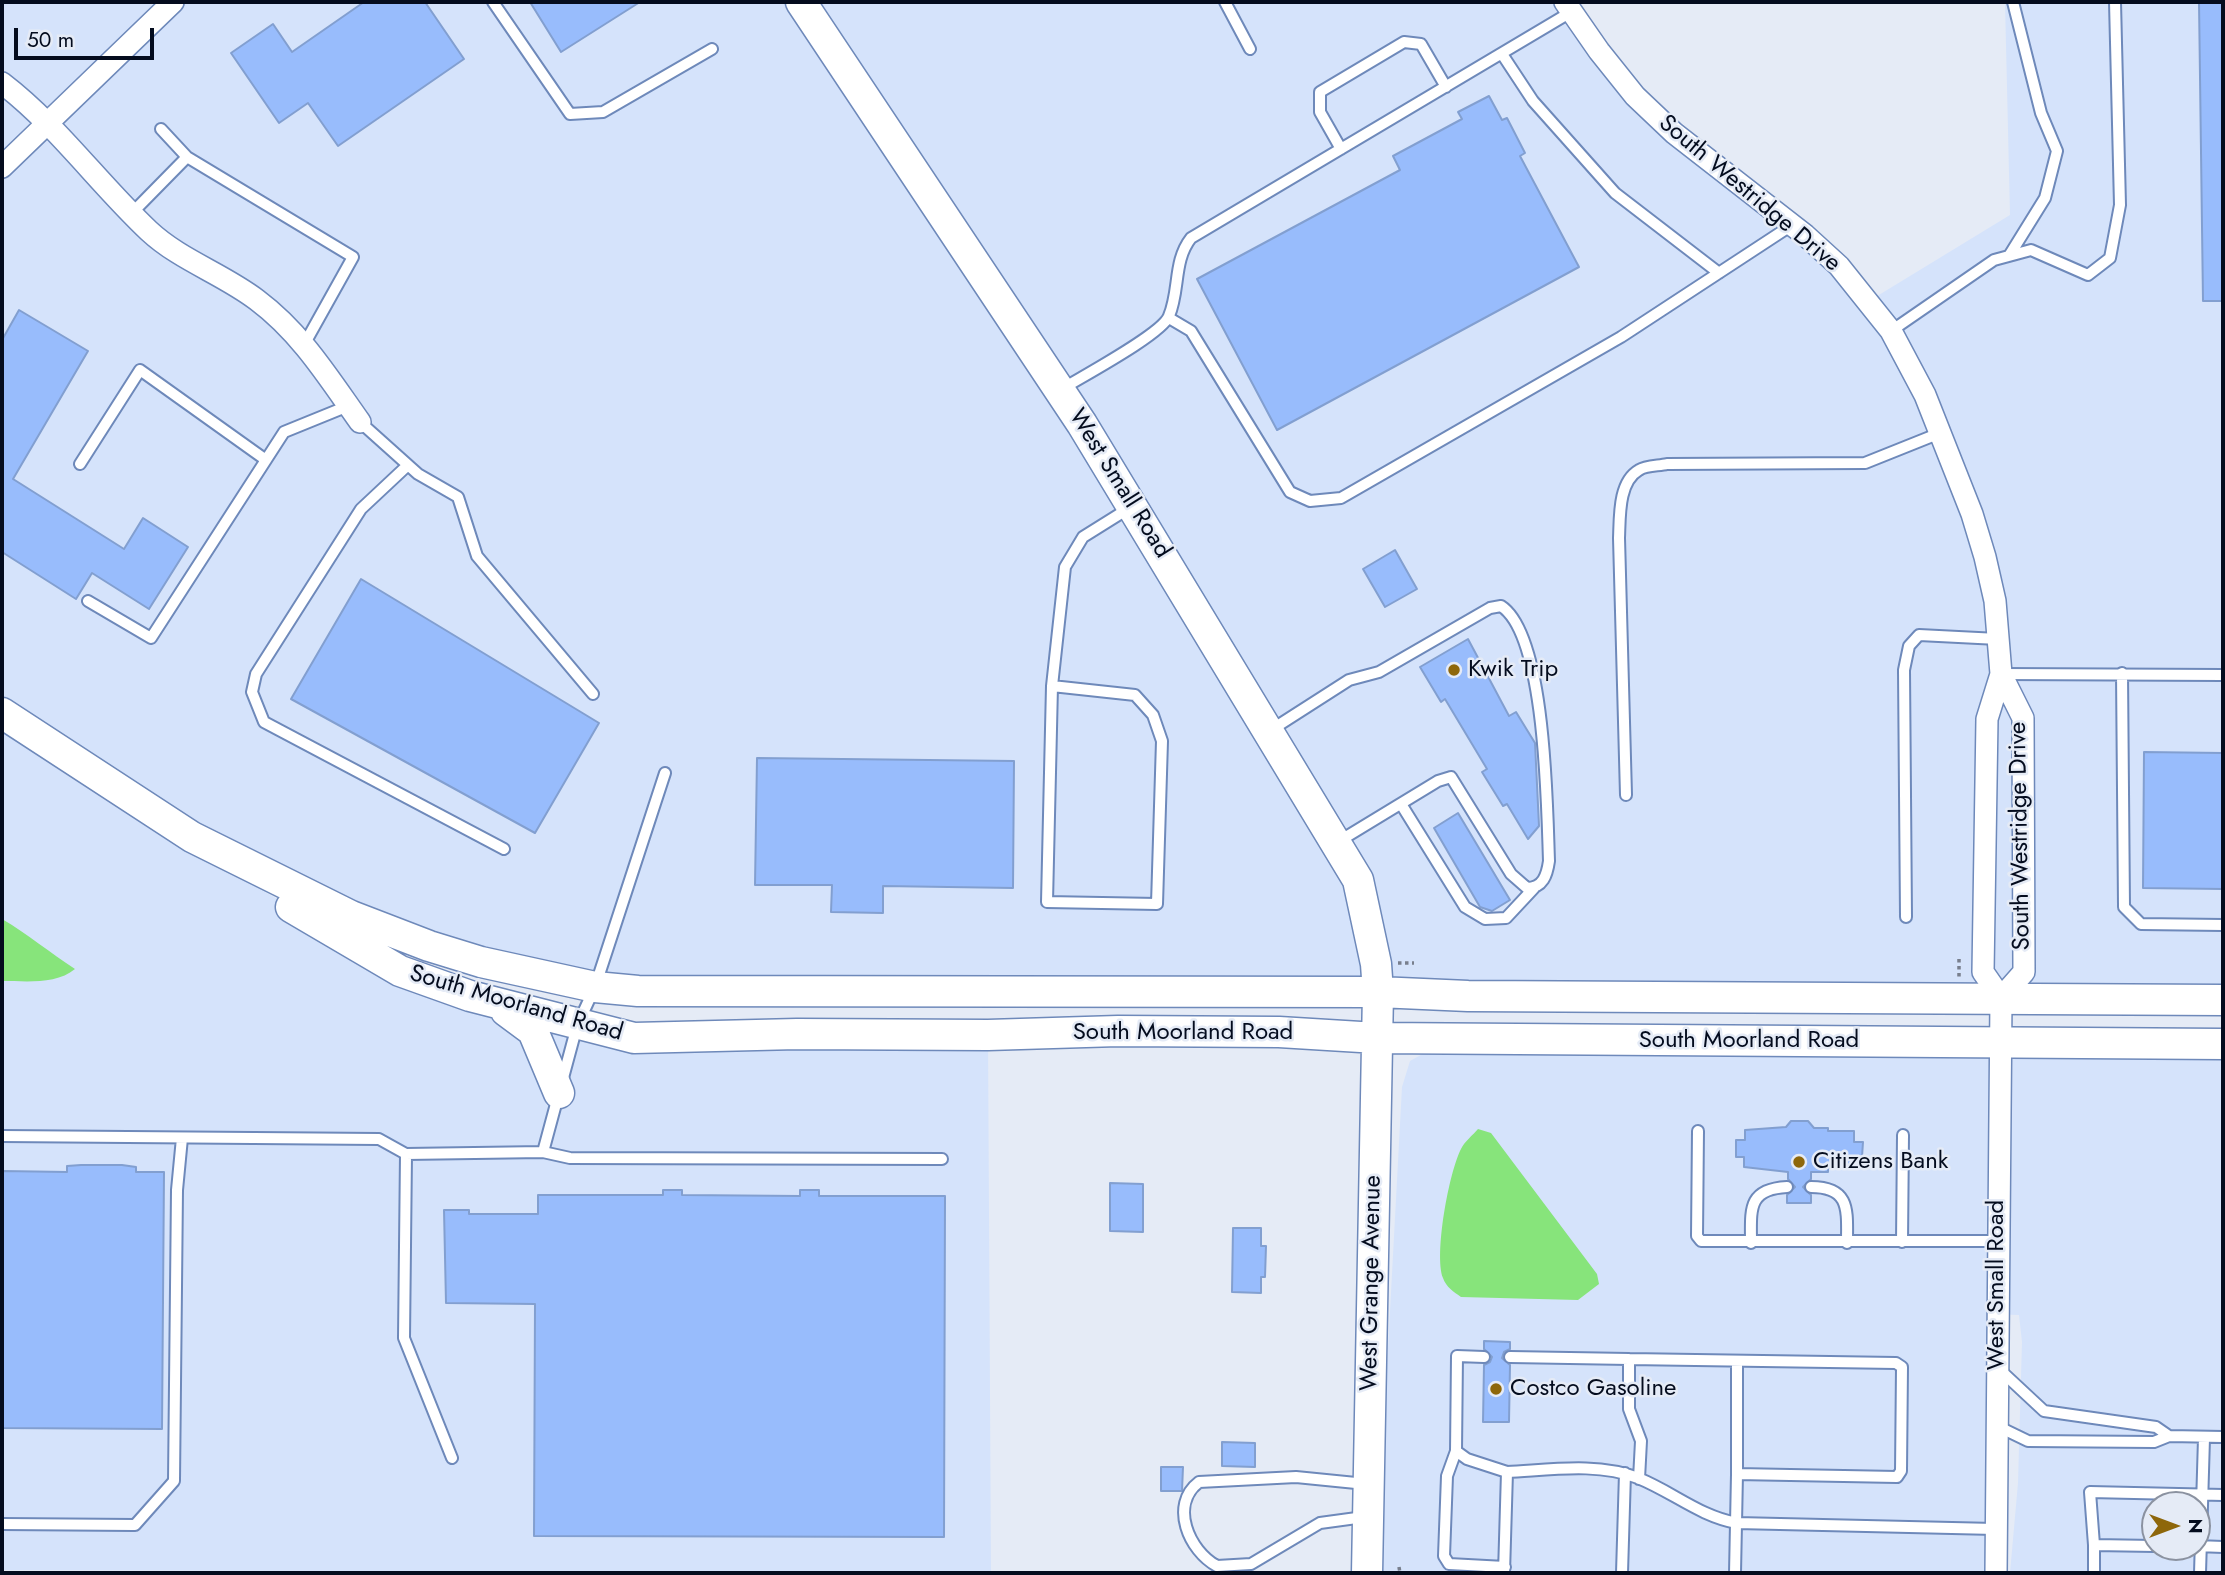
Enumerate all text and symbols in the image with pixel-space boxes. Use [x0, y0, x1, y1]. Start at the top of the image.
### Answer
scale bar [18, 14, 158, 58]
text: 50 m [27, 25, 74, 55]
street label: South Westridge Drive [1652, 109, 1846, 279]
street label: West Small Road [1062, 404, 1176, 564]
place label: Kwik Trip [1468, 656, 1558, 684]
marker: Kwik Trip [1446, 662, 1462, 678]
street label: South Westridge Drive [2005, 721, 2037, 951]
street label: South Moorland Road [406, 960, 626, 1048]
street label: South Moorland Road [1073, 1019, 1293, 1047]
street label: South Moorland Road [1639, 1027, 1859, 1055]
place label: Citizens Bank [1813, 1148, 1948, 1176]
marker: Citizens Bank [1791, 1154, 1807, 1170]
street label: West Grange Avenue [1356, 1175, 1388, 1391]
street label: West Small Road [1983, 1200, 2011, 1370]
place label: Costco Gasoline [1510, 1375, 1676, 1403]
marker: Costco Gasoline [1488, 1381, 1504, 1397]
north arrow [2141, 1491, 2211, 1561]
text: N [2182, 1518, 2209, 1534]

